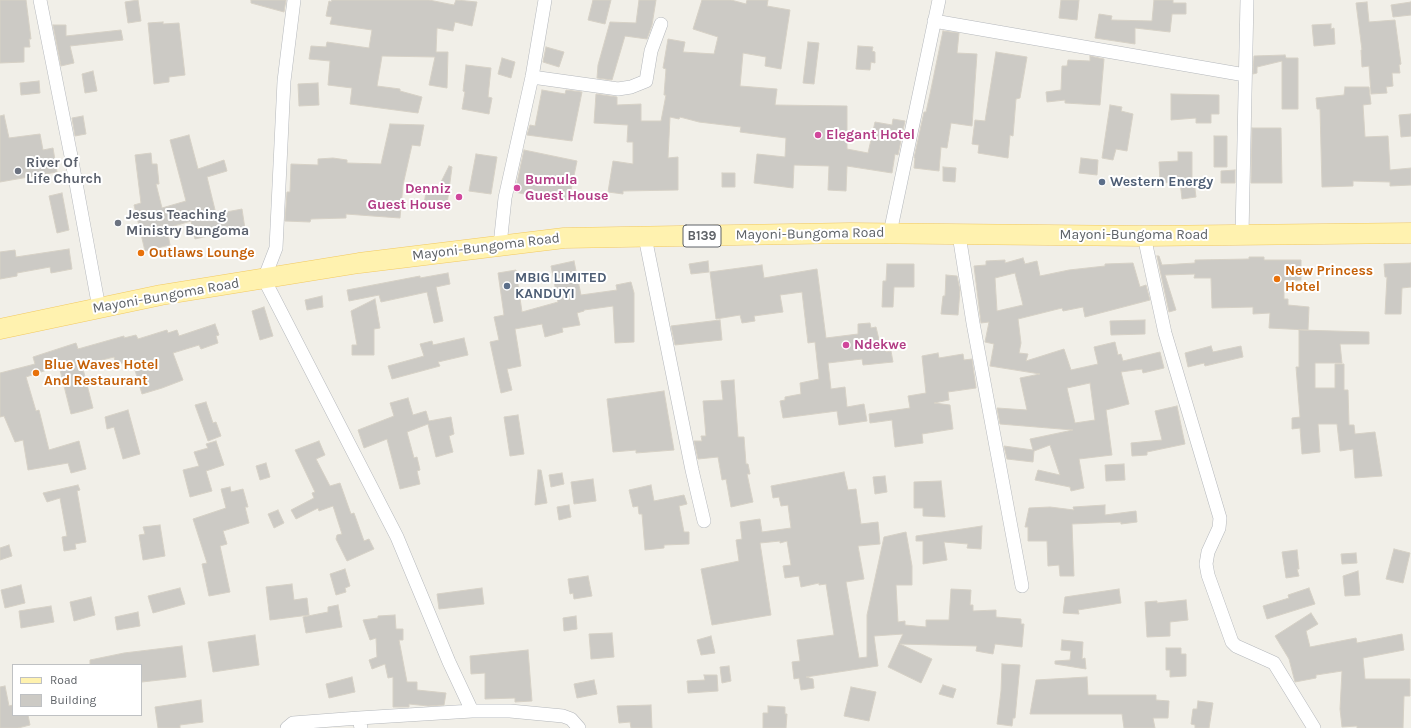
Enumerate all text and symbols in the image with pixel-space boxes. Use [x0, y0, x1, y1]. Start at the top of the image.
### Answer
place label: Elegant Hotel [826, 127, 915, 143]
marker: Elegant Hotel [813, 130, 823, 140]
place label: River Of Life Church [26, 155, 102, 188]
marker: River Of Life Church [13, 166, 23, 176]
place label: Bumula Guest House [525, 172, 609, 204]
place label: Western Energy [1110, 174, 1213, 190]
marker: Western Energy [1097, 177, 1107, 187]
place label: Denniz Guest House [367, 181, 451, 214]
marker: Bumula Guest House [512, 183, 522, 193]
marker: Denniz Guest House [454, 192, 464, 202]
place label: Jesus Teaching Ministry Bungoma [126, 207, 249, 240]
marker: Jesus Teaching Ministry Bungoma [113, 218, 123, 228]
street label: Mayoni-Bungoma Road [735, 224, 885, 244]
road number: B139 [683, 225, 721, 247]
street label: Mayoni-Bungoma Road [1060, 227, 1208, 243]
street label: Mayoni-Bungoma Road [411, 230, 561, 264]
place label: Outlaws Lounge [149, 245, 255, 261]
marker: Outlaws Lounge [136, 248, 146, 258]
place label: New Princess Hotel [1285, 263, 1373, 296]
place label: MBIG LIMITED KANDUYI [515, 270, 607, 302]
marker: New Princess Hotel [1272, 274, 1282, 284]
street label: Mayoni-Bungoma Road [91, 275, 241, 317]
marker: MBIG LIMITED KANDUYI [502, 281, 512, 291]
place label: Ndekwe [854, 337, 906, 353]
marker: Ndekwe [841, 340, 851, 350]
place label: Blue Waves Hotel And Restaurant [44, 357, 159, 390]
marker: Blue Waves Hotel And Restaurant [31, 368, 41, 378]
legend [12, 664, 142, 716]
text: Road [50, 673, 78, 687]
text: Building [50, 693, 96, 707]

